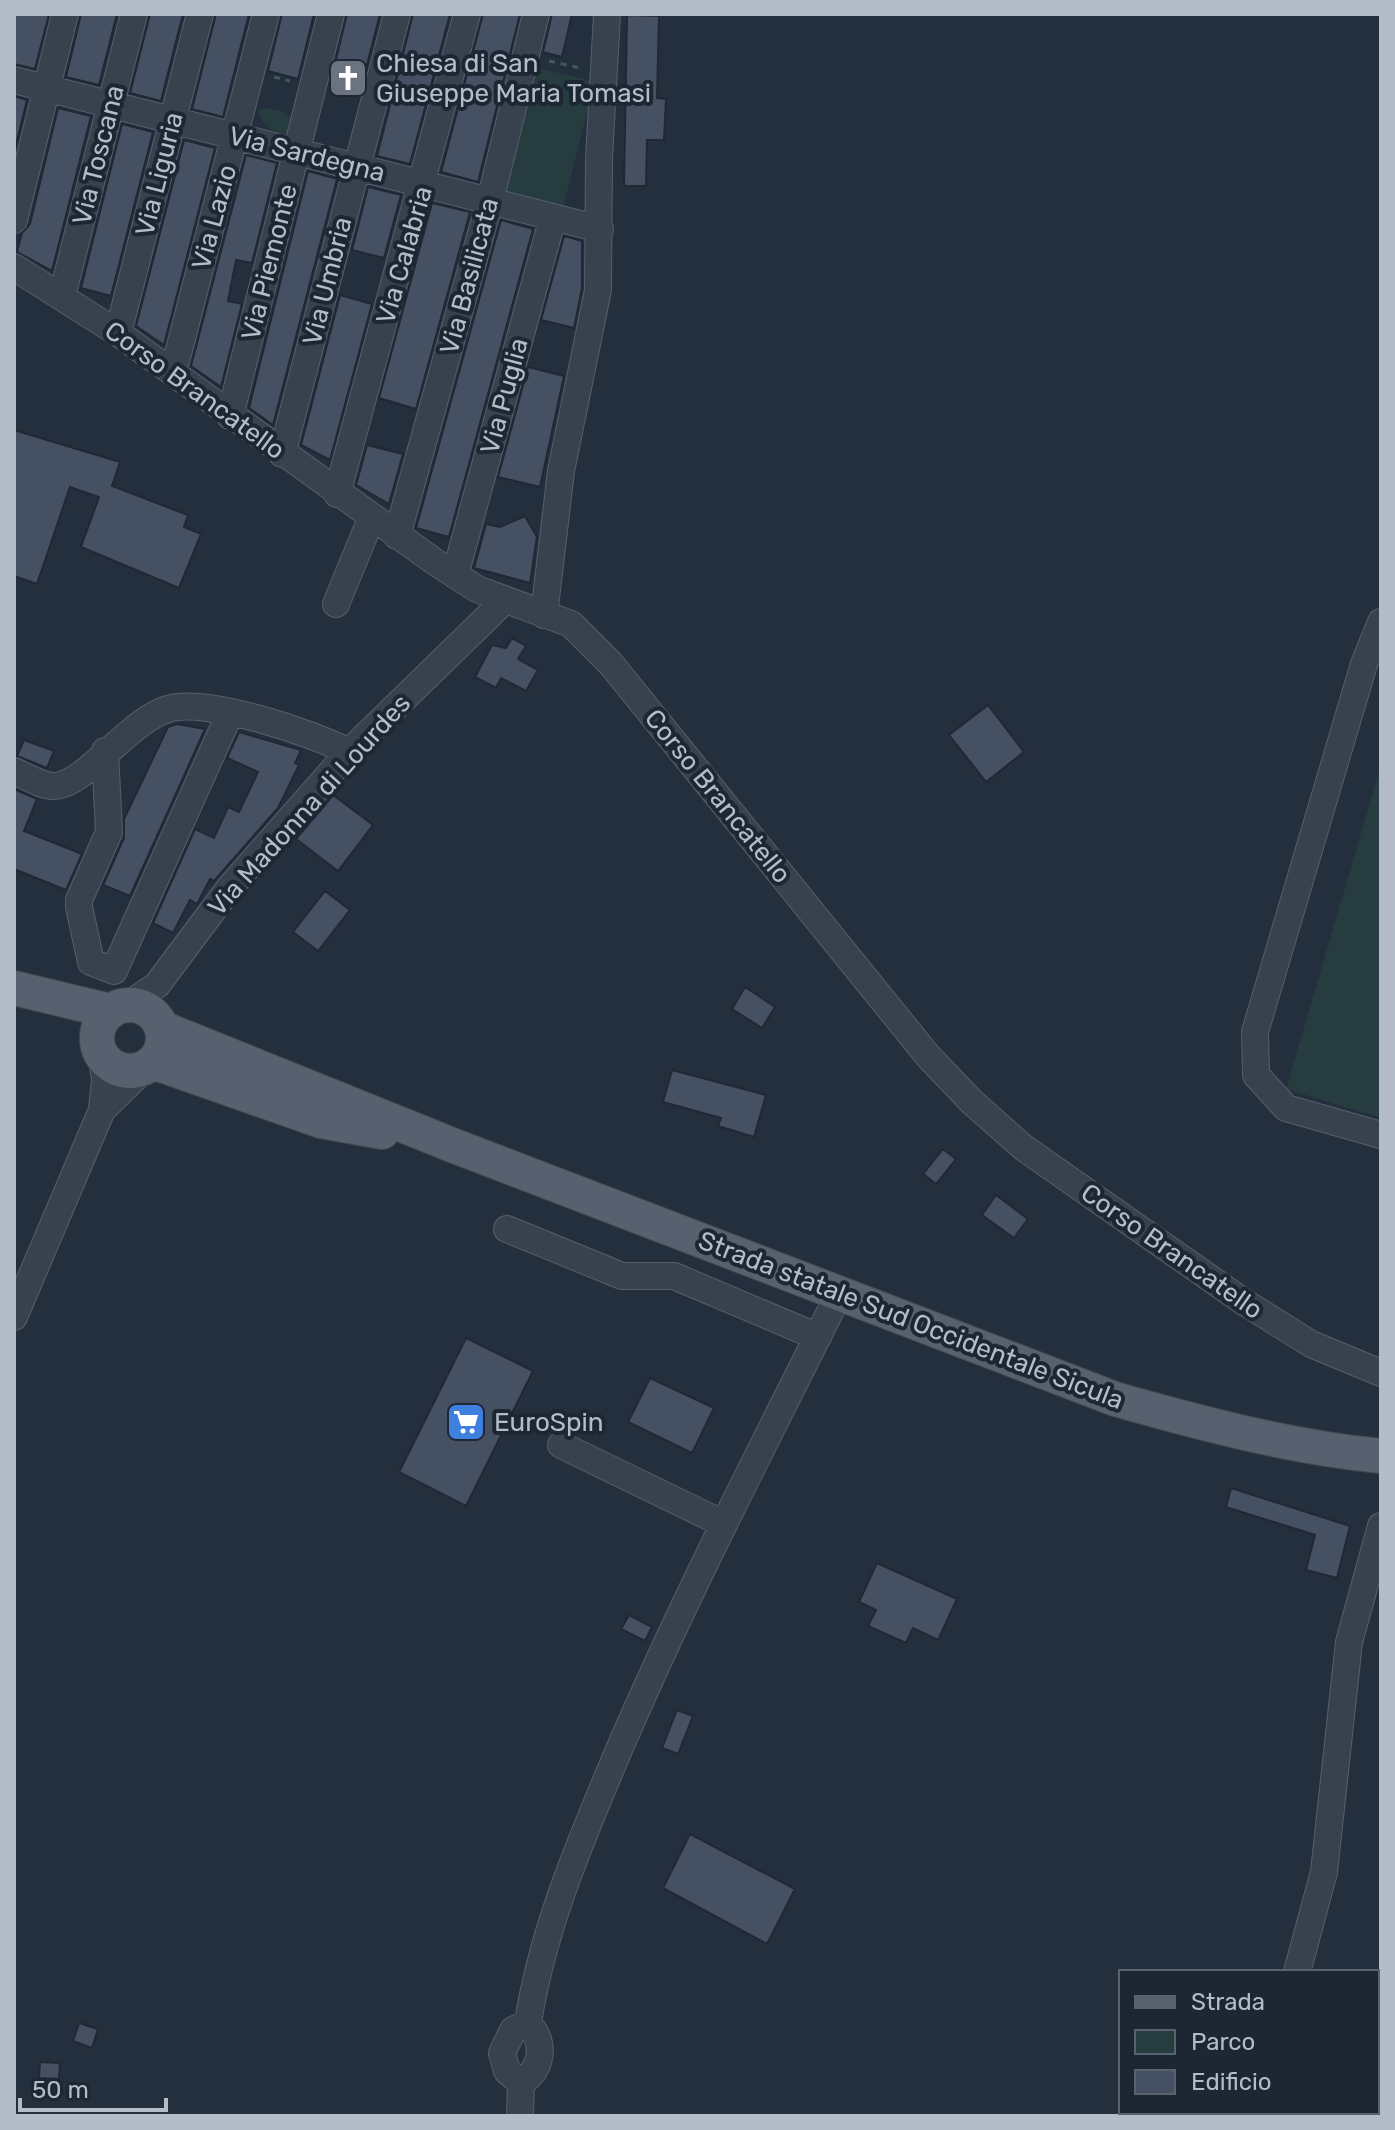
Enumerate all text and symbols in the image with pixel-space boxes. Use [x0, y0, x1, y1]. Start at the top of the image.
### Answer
place label: Chiesa di San Giuseppe Maria Tomasi [376, 48, 651, 109]
church icon: Chiesa di San Giuseppe Maria Tomasi [327, 57, 369, 99]
street label: Via Toscana [66, 82, 131, 228]
street label: Via Liguria [129, 109, 190, 239]
street label: Via Sardegna [226, 120, 388, 189]
street label: Via Lazio [186, 161, 243, 273]
street label: Via Piemonte [235, 181, 304, 343]
street label: Via Calabria [370, 182, 439, 328]
street label: Via Basilicata [434, 194, 505, 358]
street label: Via Umbria [297, 214, 358, 349]
street label: Corso Brancatello [99, 315, 291, 466]
street label: Via Puglia [474, 335, 535, 458]
street label: Via Madonna di Lourdes [202, 688, 417, 923]
street label: Corso Brancatello [638, 703, 797, 889]
street label: Corso Brancatello [1075, 1177, 1269, 1326]
street label: Strada statale Sud Occidentale Sicula [694, 1225, 1128, 1416]
supermarket icon: EuroSpin [445, 1401, 487, 1443]
place label: EuroSpin [494, 1407, 604, 1438]
legend [1119, 1970, 1379, 2114]
text: Strada [1191, 1988, 1265, 2016]
text: Parco [1191, 2028, 1255, 2056]
scale bar [20, 2062, 166, 2112]
text: Edificio [1191, 2068, 1272, 2096]
text: 50 m [32, 2076, 89, 2104]

